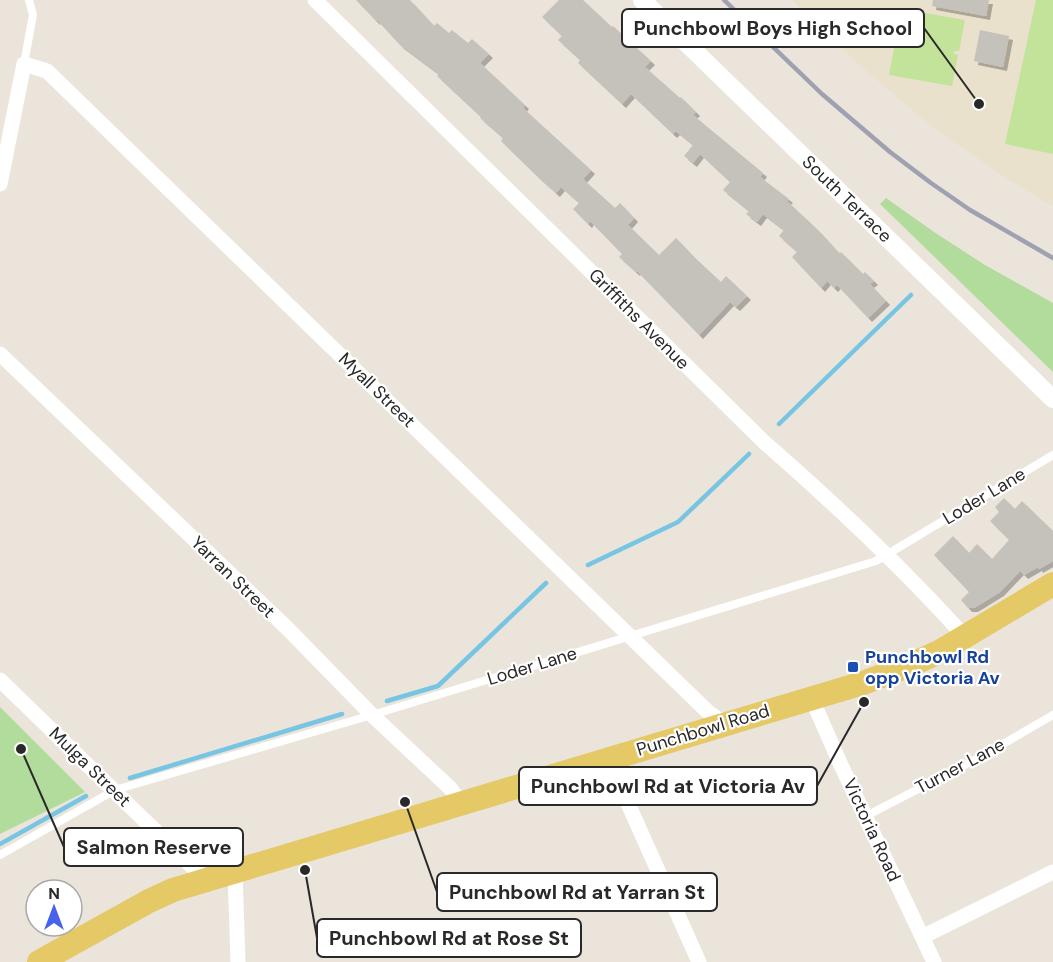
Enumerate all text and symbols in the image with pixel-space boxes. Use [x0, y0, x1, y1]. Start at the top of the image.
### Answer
callout: Punchbowl Boys High School [622, 9, 924, 47]
text: Punchbowl Boys High School [634, 15, 912, 41]
street label: South Terrace [797, 150, 897, 248]
street label: Griffiths Avenue [583, 263, 695, 375]
street label: Myall Street [333, 347, 421, 433]
street label: Loder Lane [938, 462, 1030, 530]
street label: Yarran Street [186, 531, 280, 623]
street label: Loder Lane [484, 641, 580, 691]
place label: Punchbowl Rd opp Victoria Av [865, 645, 1000, 690]
marker: Punchbowl Rd opp Victoria Av [846, 660, 860, 674]
street label: Punchbowl Road [634, 698, 772, 762]
street label: Mulga Street [44, 722, 136, 812]
street label: Turner Lane [911, 732, 1009, 800]
callout: Punchbowl Rd at Victoria Av [519, 767, 817, 805]
text: Punchbowl Rd at Victoria Av [531, 773, 805, 799]
street label: Victoria Road [838, 774, 906, 886]
callout: Salmon Reserve [64, 828, 243, 866]
text: Salmon Reserve [77, 834, 232, 860]
callout: Punchbowl Rd at Yarran St [437, 873, 717, 911]
north arrow [24, 878, 84, 938]
text: Punchbowl Rd at Yarran St [449, 879, 705, 905]
text: N [48, 883, 60, 904]
callout: Punchbowl Rd at Rose St [317, 919, 581, 957]
text: Punchbowl Rd at Rose St [329, 925, 569, 951]

